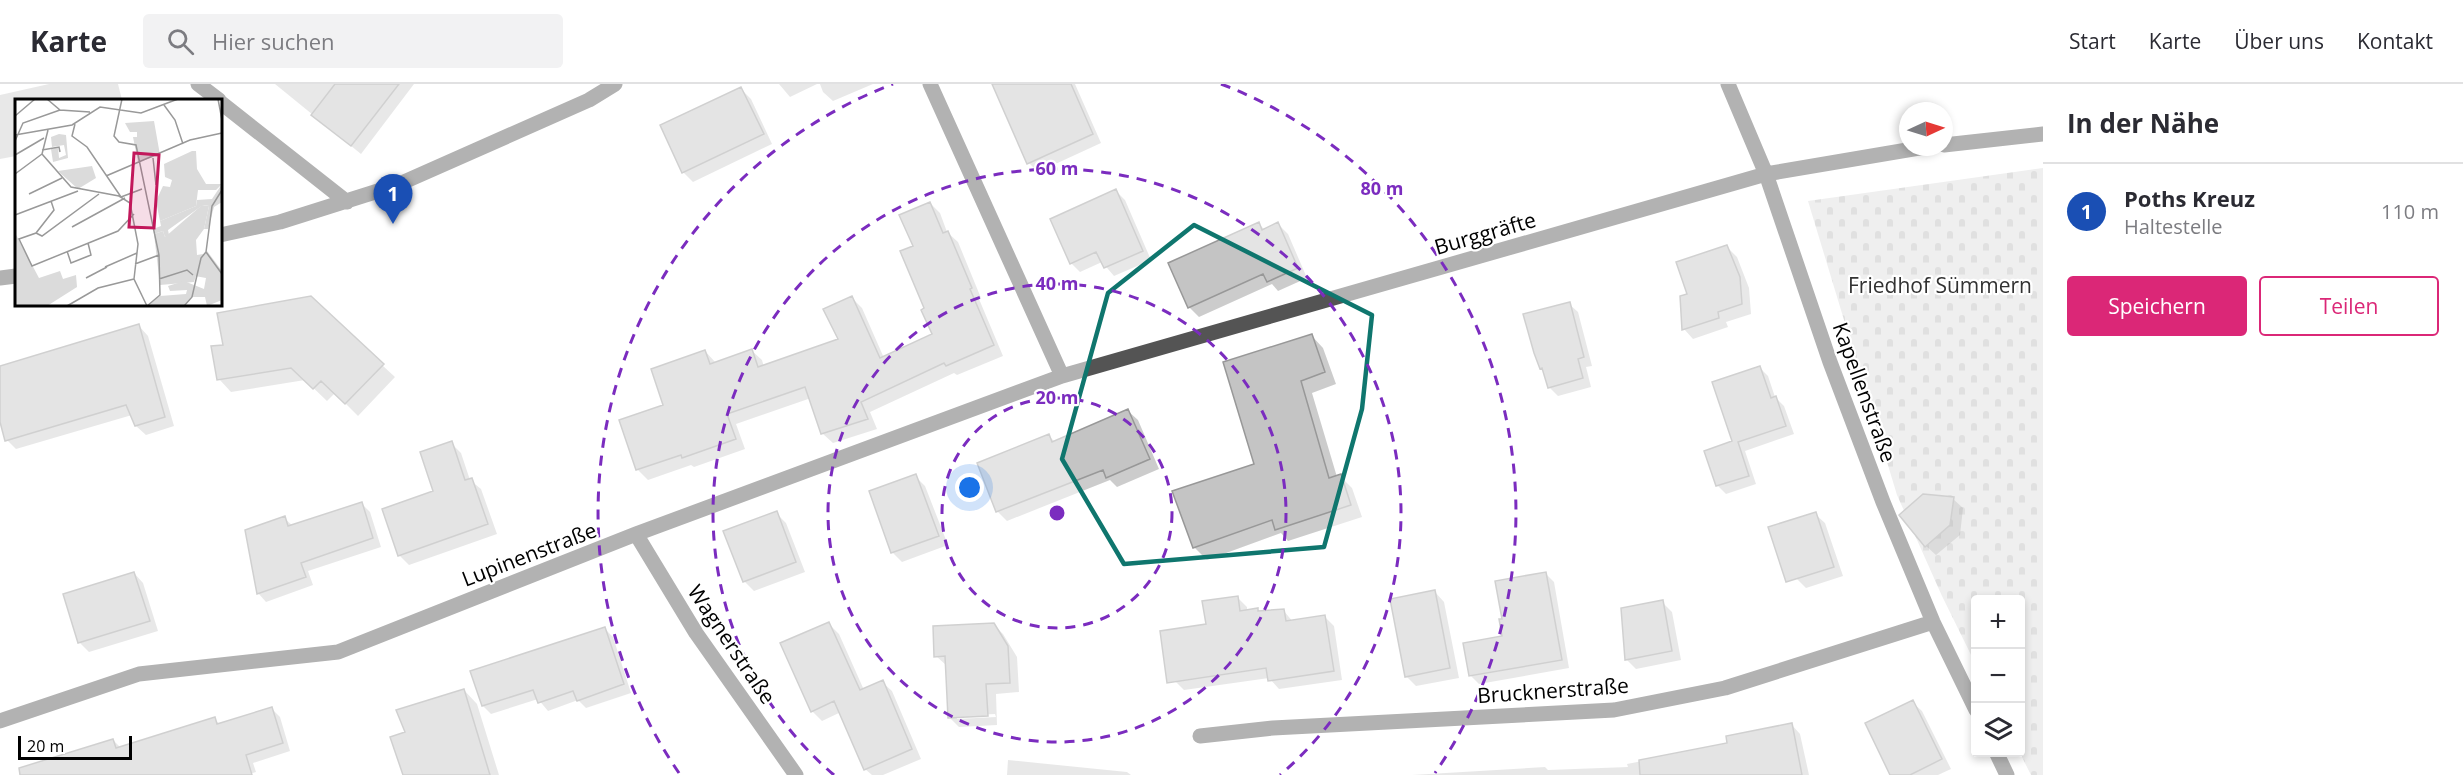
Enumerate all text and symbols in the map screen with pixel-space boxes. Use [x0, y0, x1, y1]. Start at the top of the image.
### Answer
search box [143, 14, 563, 68]
text: Karte [30, 22, 107, 60]
icon: search [164, 25, 197, 58]
text: Hier suchen [212, 26, 335, 56]
text: Start [2069, 27, 2116, 55]
text: Karte [2149, 27, 2201, 55]
text: Über uns [2234, 27, 2324, 55]
text: Kontakt [2357, 27, 2433, 55]
inset map [15, 99, 222, 306]
north arrow [1899, 102, 1953, 156]
text: In der Nähe [2067, 105, 2219, 141]
text: 60 m [1036, 156, 1078, 180]
pin: 1 [374, 174, 412, 224]
text: 80 m [1361, 176, 1403, 200]
text: Poths Kreuz [2124, 183, 2255, 213]
text: 1 [2081, 198, 2092, 225]
text: 110 m [2381, 198, 2439, 225]
street label: Burggräfte [1431, 205, 1539, 261]
text: Haltestelle [2124, 213, 2223, 240]
text: 40 m [1036, 271, 1078, 295]
park label: Friedhof Sümmern [1848, 271, 2032, 299]
button: Speichern [2067, 276, 2247, 336]
button: Teilen [2259, 276, 2439, 336]
street label: Kapellenstraße [1827, 318, 1903, 466]
text: 20 m [1036, 385, 1078, 409]
your location [955, 473, 984, 502]
centre of rings [1047, 503, 1067, 523]
street label: Lupinenstraße [458, 515, 600, 593]
street label: Wagnerstraße [682, 579, 782, 709]
map controls [1971, 595, 2025, 757]
button: + [1971, 595, 2025, 649]
button: − [1971, 649, 2025, 703]
street label: Brucknerstraße [1476, 671, 1630, 709]
button: layers [1971, 703, 2025, 757]
scale bar [18, 733, 132, 760]
text: 20 m [27, 735, 64, 757]

